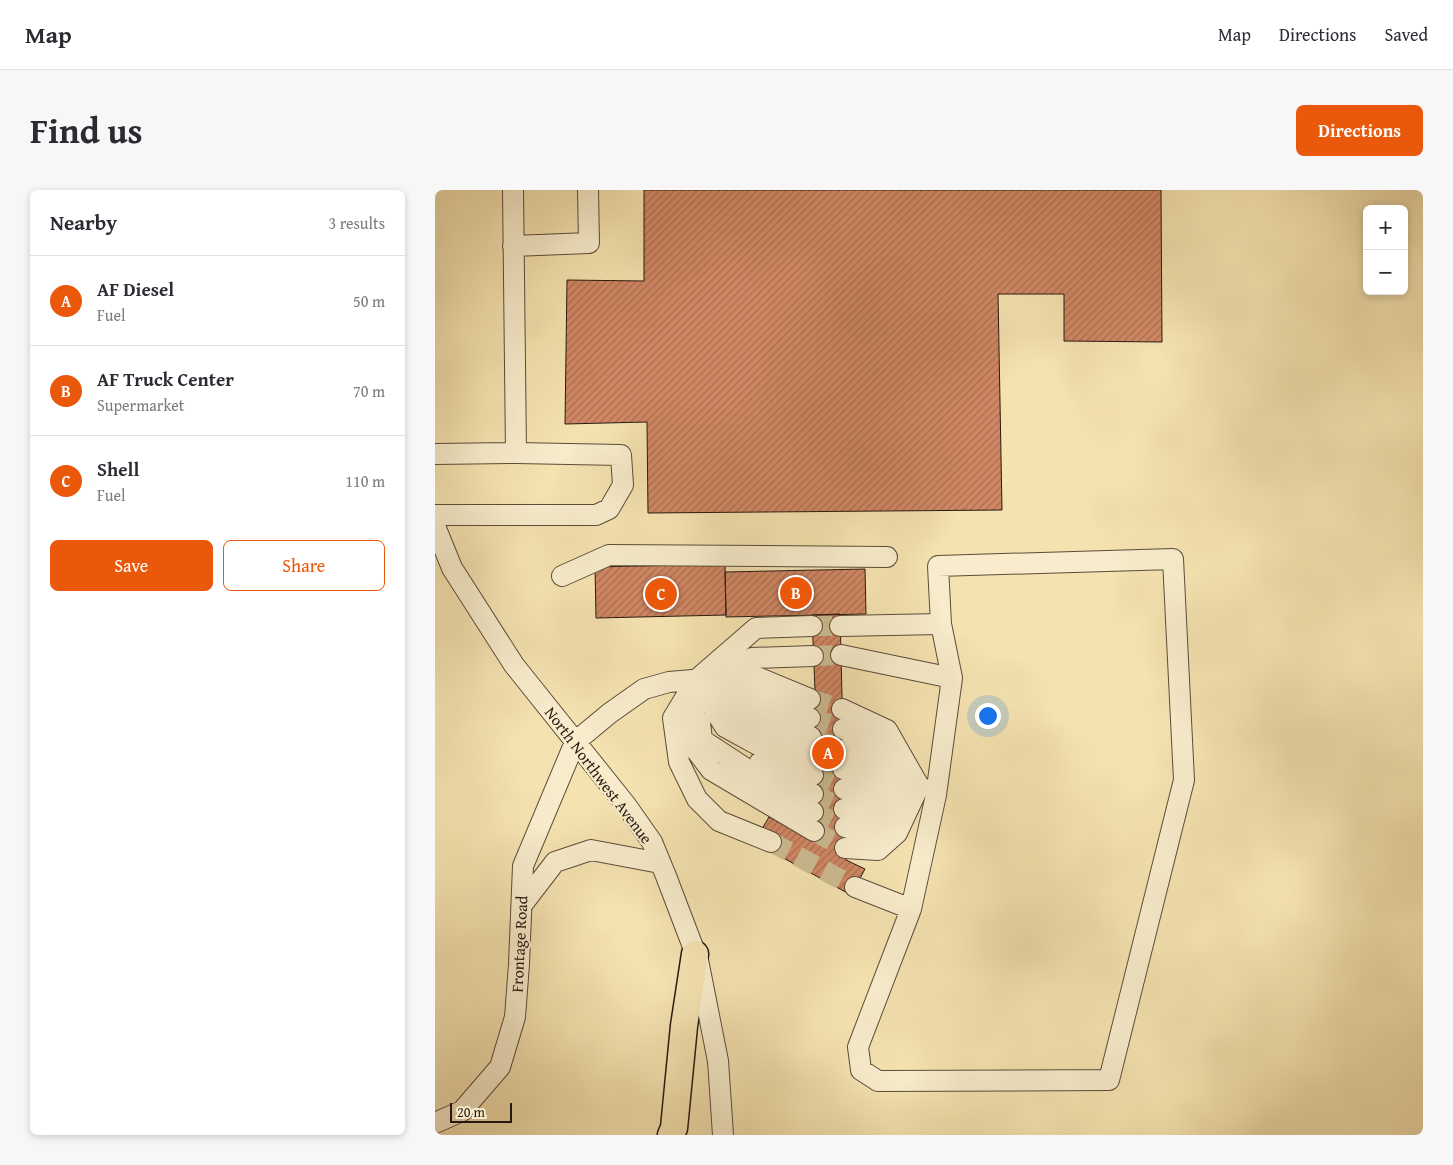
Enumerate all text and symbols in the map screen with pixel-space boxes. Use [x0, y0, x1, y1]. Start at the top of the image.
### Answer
text: Map [25, 17, 72, 52]
text: Map [1218, 21, 1251, 48]
text: Directions [1279, 21, 1356, 48]
text: Saved [1384, 21, 1428, 48]
text: Find us [30, 105, 143, 156]
button: Directions [1296, 105, 1423, 156]
map controls [1363, 205, 1408, 295]
button: + [1363, 205, 1408, 250]
text: Nearby [50, 207, 117, 238]
text: 3 results [328, 211, 385, 235]
button: − [1363, 250, 1408, 295]
text: AF Diesel [97, 275, 174, 303]
text: A [61, 289, 71, 313]
text: 50 m [353, 289, 385, 313]
text: Fuel [97, 303, 125, 327]
text: AF Truck Center [97, 365, 234, 393]
text: B [61, 379, 71, 403]
text: 70 m [353, 379, 385, 403]
text: Supermarket [97, 393, 184, 417]
text: Shell [97, 455, 139, 483]
text: C [61, 469, 71, 493]
text: 110 m [345, 469, 385, 493]
text: Fuel [97, 483, 125, 507]
button: Save [50, 540, 213, 591]
button: Share [223, 540, 385, 591]
pin: B [780, 574, 812, 612]
pin: C [645, 575, 677, 613]
street label: North Northwest Avenue [539, 701, 659, 849]
your location [975, 703, 1001, 729]
pin: A [812, 734, 844, 772]
street label: Frontage Road [504, 894, 534, 993]
scale bar [450, 1100, 513, 1123]
text: 20 m [457, 1102, 485, 1122]

